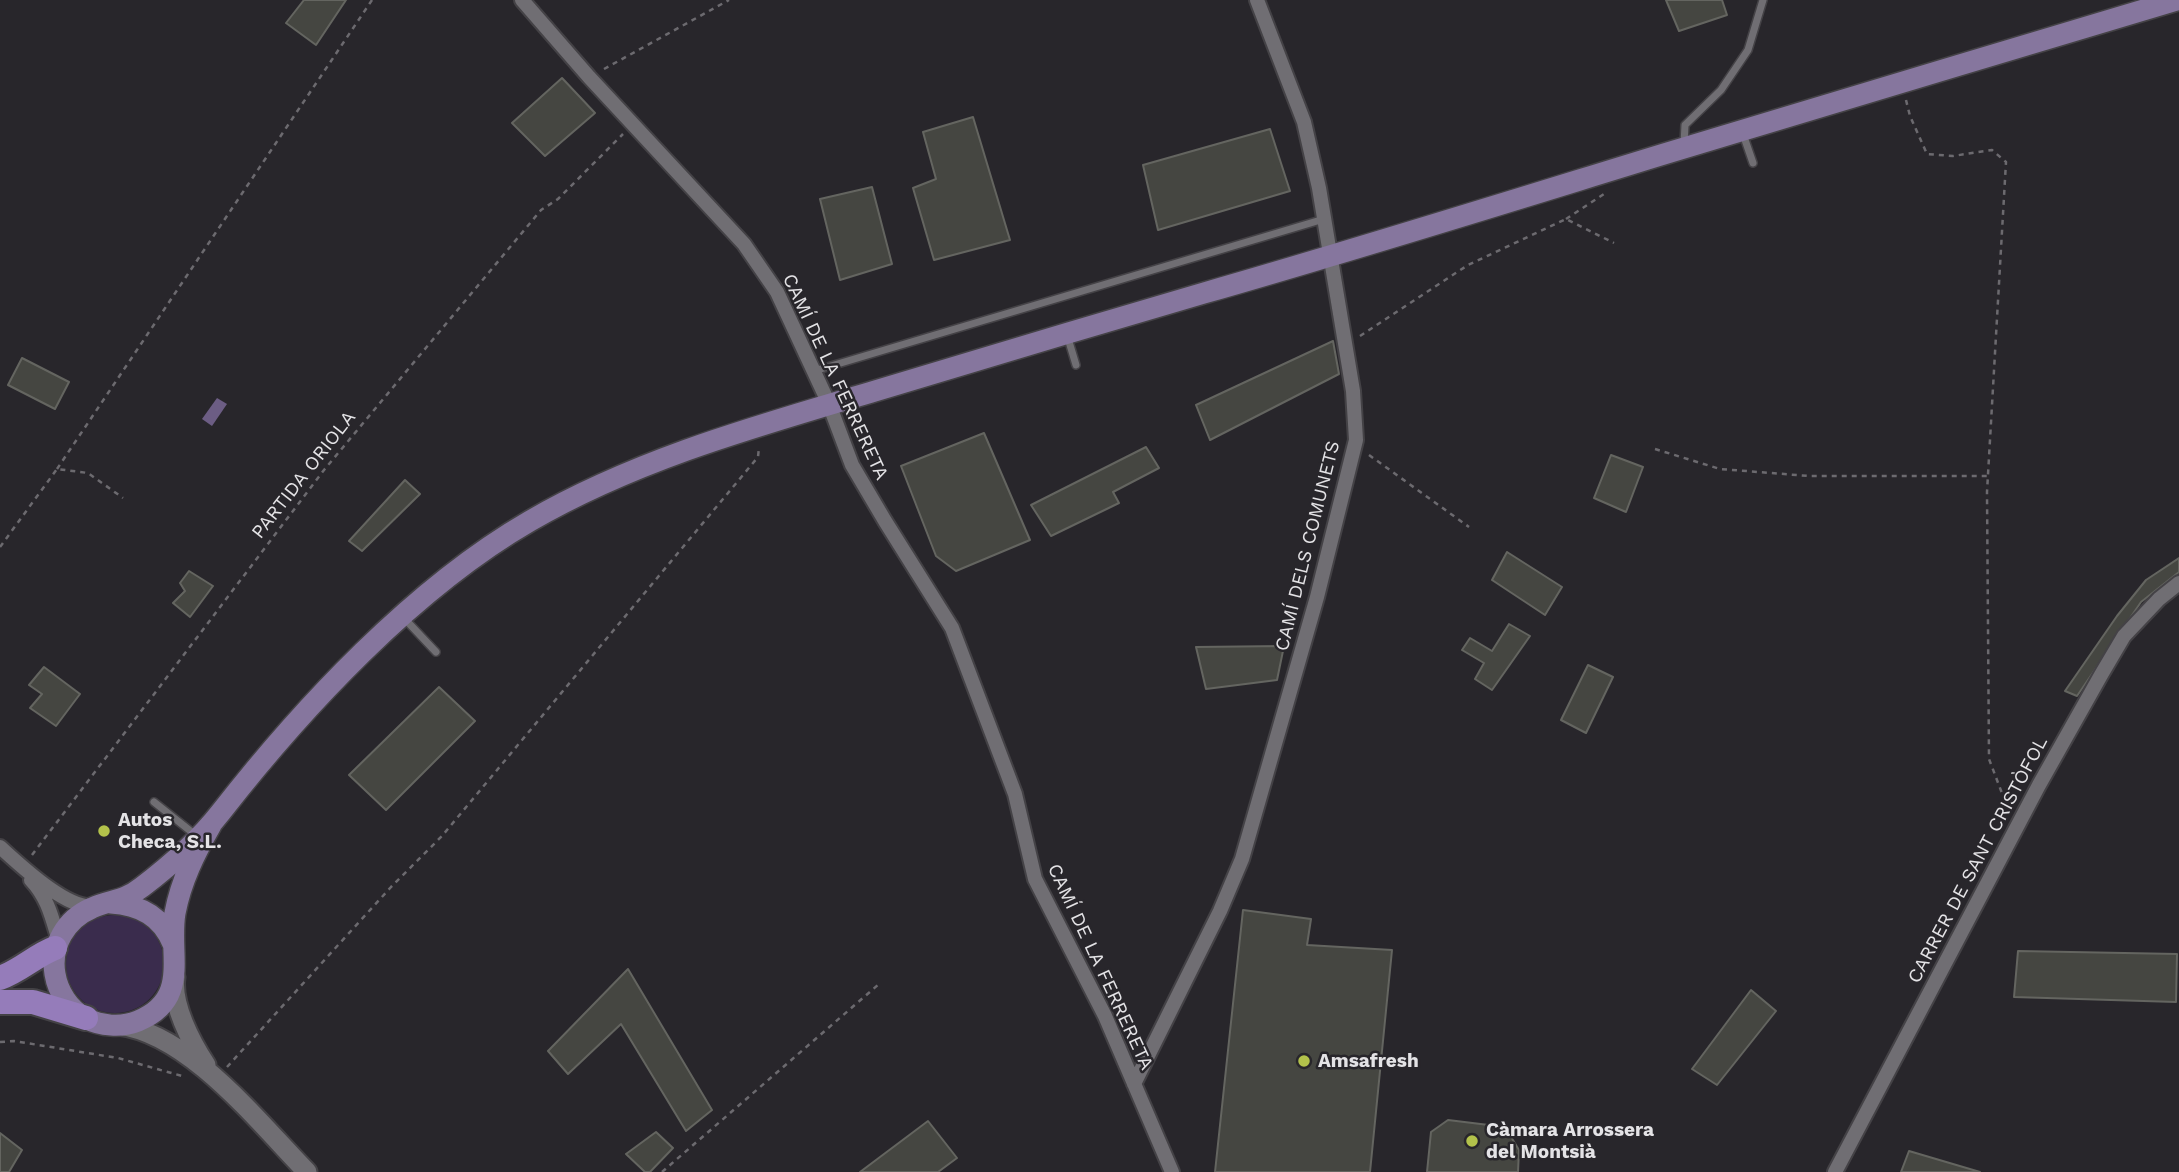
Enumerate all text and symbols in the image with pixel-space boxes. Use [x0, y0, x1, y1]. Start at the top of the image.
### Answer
street label: CAMÍ DE LA FERRERETA [777, 270, 893, 484]
street label: PARTIDA ORIOLA [247, 407, 361, 543]
street label: CAMÍ DELS COMUNETS [1271, 439, 1345, 653]
street label: CARRER DE SANT CRISTÒFOL [1903, 733, 2053, 987]
place label: Autos Checa, S.L. [118, 809, 222, 853]
marker: Autos Checa, S.L. [96, 823, 112, 839]
street label: CAMÍ DE LA FERRERETA [1042, 860, 1158, 1074]
place label: Amsafresh [1318, 1050, 1419, 1072]
marker: Amsafresh [1296, 1053, 1312, 1069]
place label: Càmara Arrossera del Montsià [1486, 1119, 1654, 1163]
marker: Càmara Arrossera del Montsià [1464, 1133, 1480, 1149]

